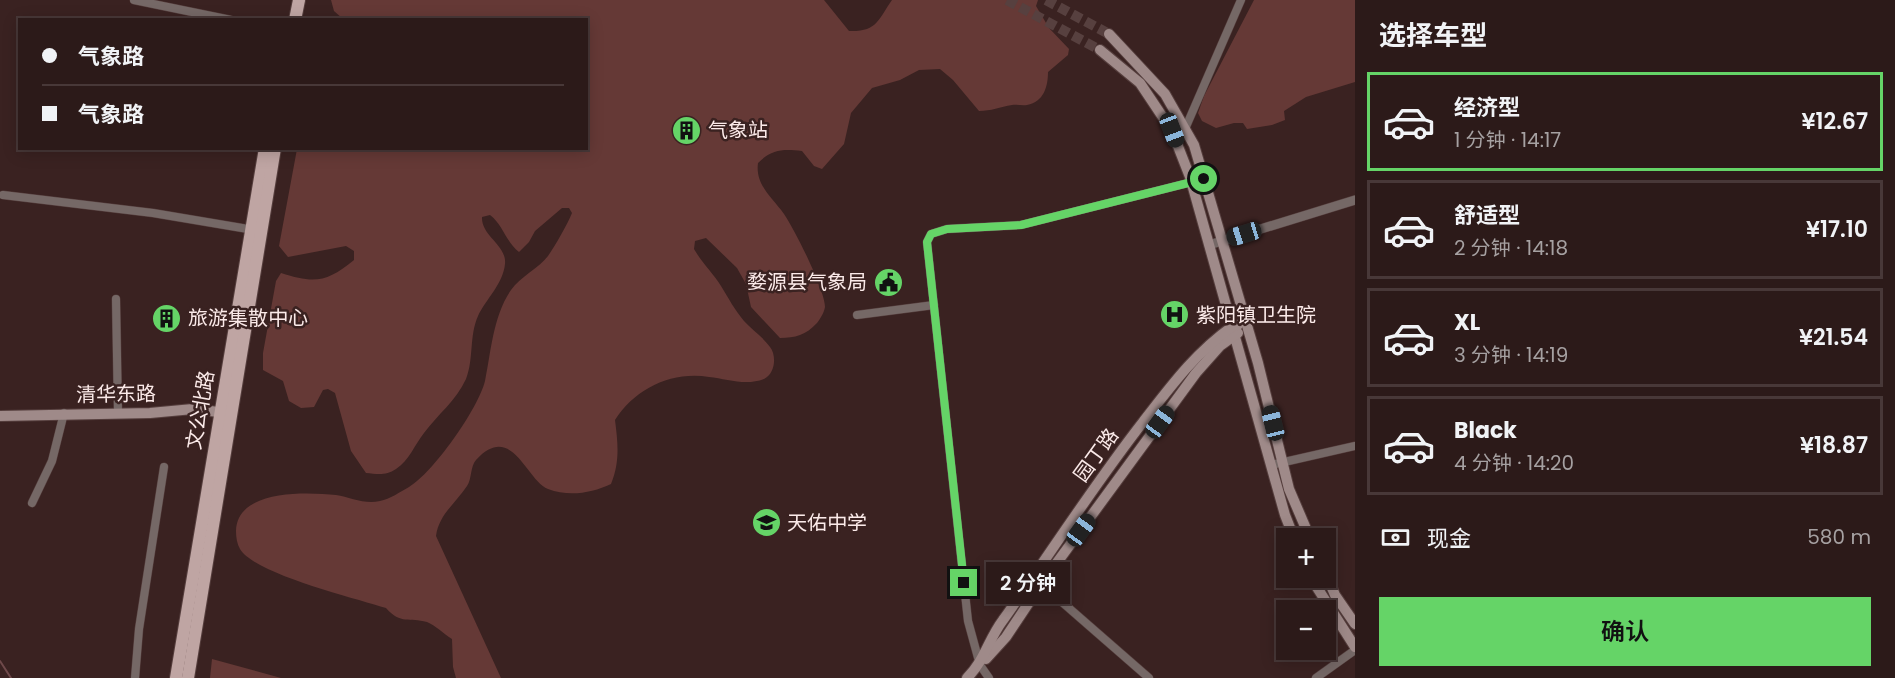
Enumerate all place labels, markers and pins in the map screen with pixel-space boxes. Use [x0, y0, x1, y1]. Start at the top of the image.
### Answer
building icon: 气象站 [671, 114, 703, 146]
place label: 气象站 [708, 116, 768, 144]
public building icon: 婺源县气象局 [872, 266, 904, 298]
place label: 婺源县气象局 [747, 268, 867, 296]
hospital icon: 紫阳镇卫生院 [1159, 299, 1191, 331]
place label: 紫阳镇卫生院 [1196, 301, 1316, 329]
building icon: 旅游集散中心 [151, 302, 183, 334]
place label: 旅游集散中心 [188, 304, 308, 332]
school or university icon: 天佑中学 [750, 507, 782, 539]
place label: 天佑中学 [787, 509, 867, 537]

